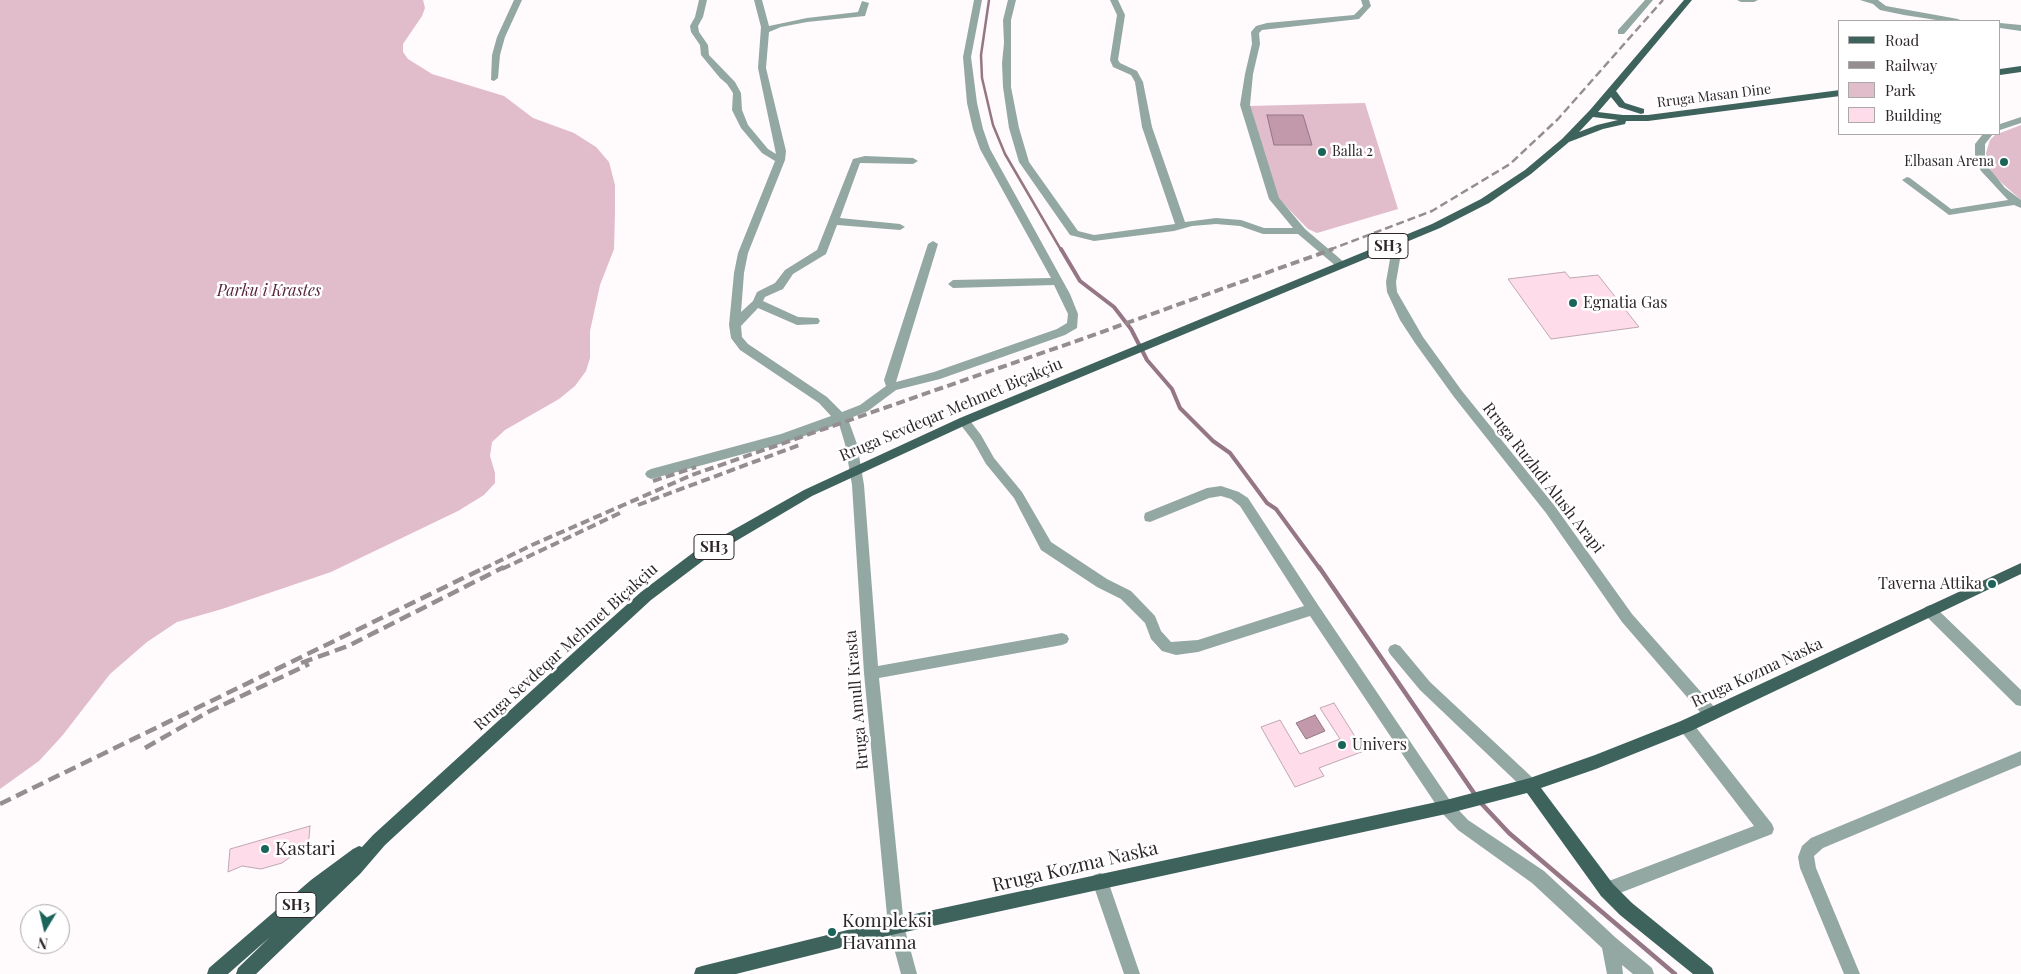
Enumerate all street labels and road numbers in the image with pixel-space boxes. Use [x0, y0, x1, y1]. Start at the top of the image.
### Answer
street label: Rruga Masan Dine [1656, 81, 1772, 111]
road number: SH3 [1368, 234, 1408, 258]
street label: Rruga Sevdeqar Mehmet Biçakçiu [837, 354, 1065, 466]
street label: Rruga Ruzhdi Alush Arapi [1478, 399, 1608, 557]
road number: SH3 [694, 534, 734, 560]
street label: Rruga Sevdeqar Mehmet Biçakçiu [470, 559, 662, 735]
street label: Rruga Amull Krasta [841, 629, 873, 771]
street label: Rruga Kozma Naska [1688, 634, 1826, 712]
street label: Rruga Kozma Naska [990, 837, 1160, 897]
road number: SH3 [276, 892, 316, 918]

